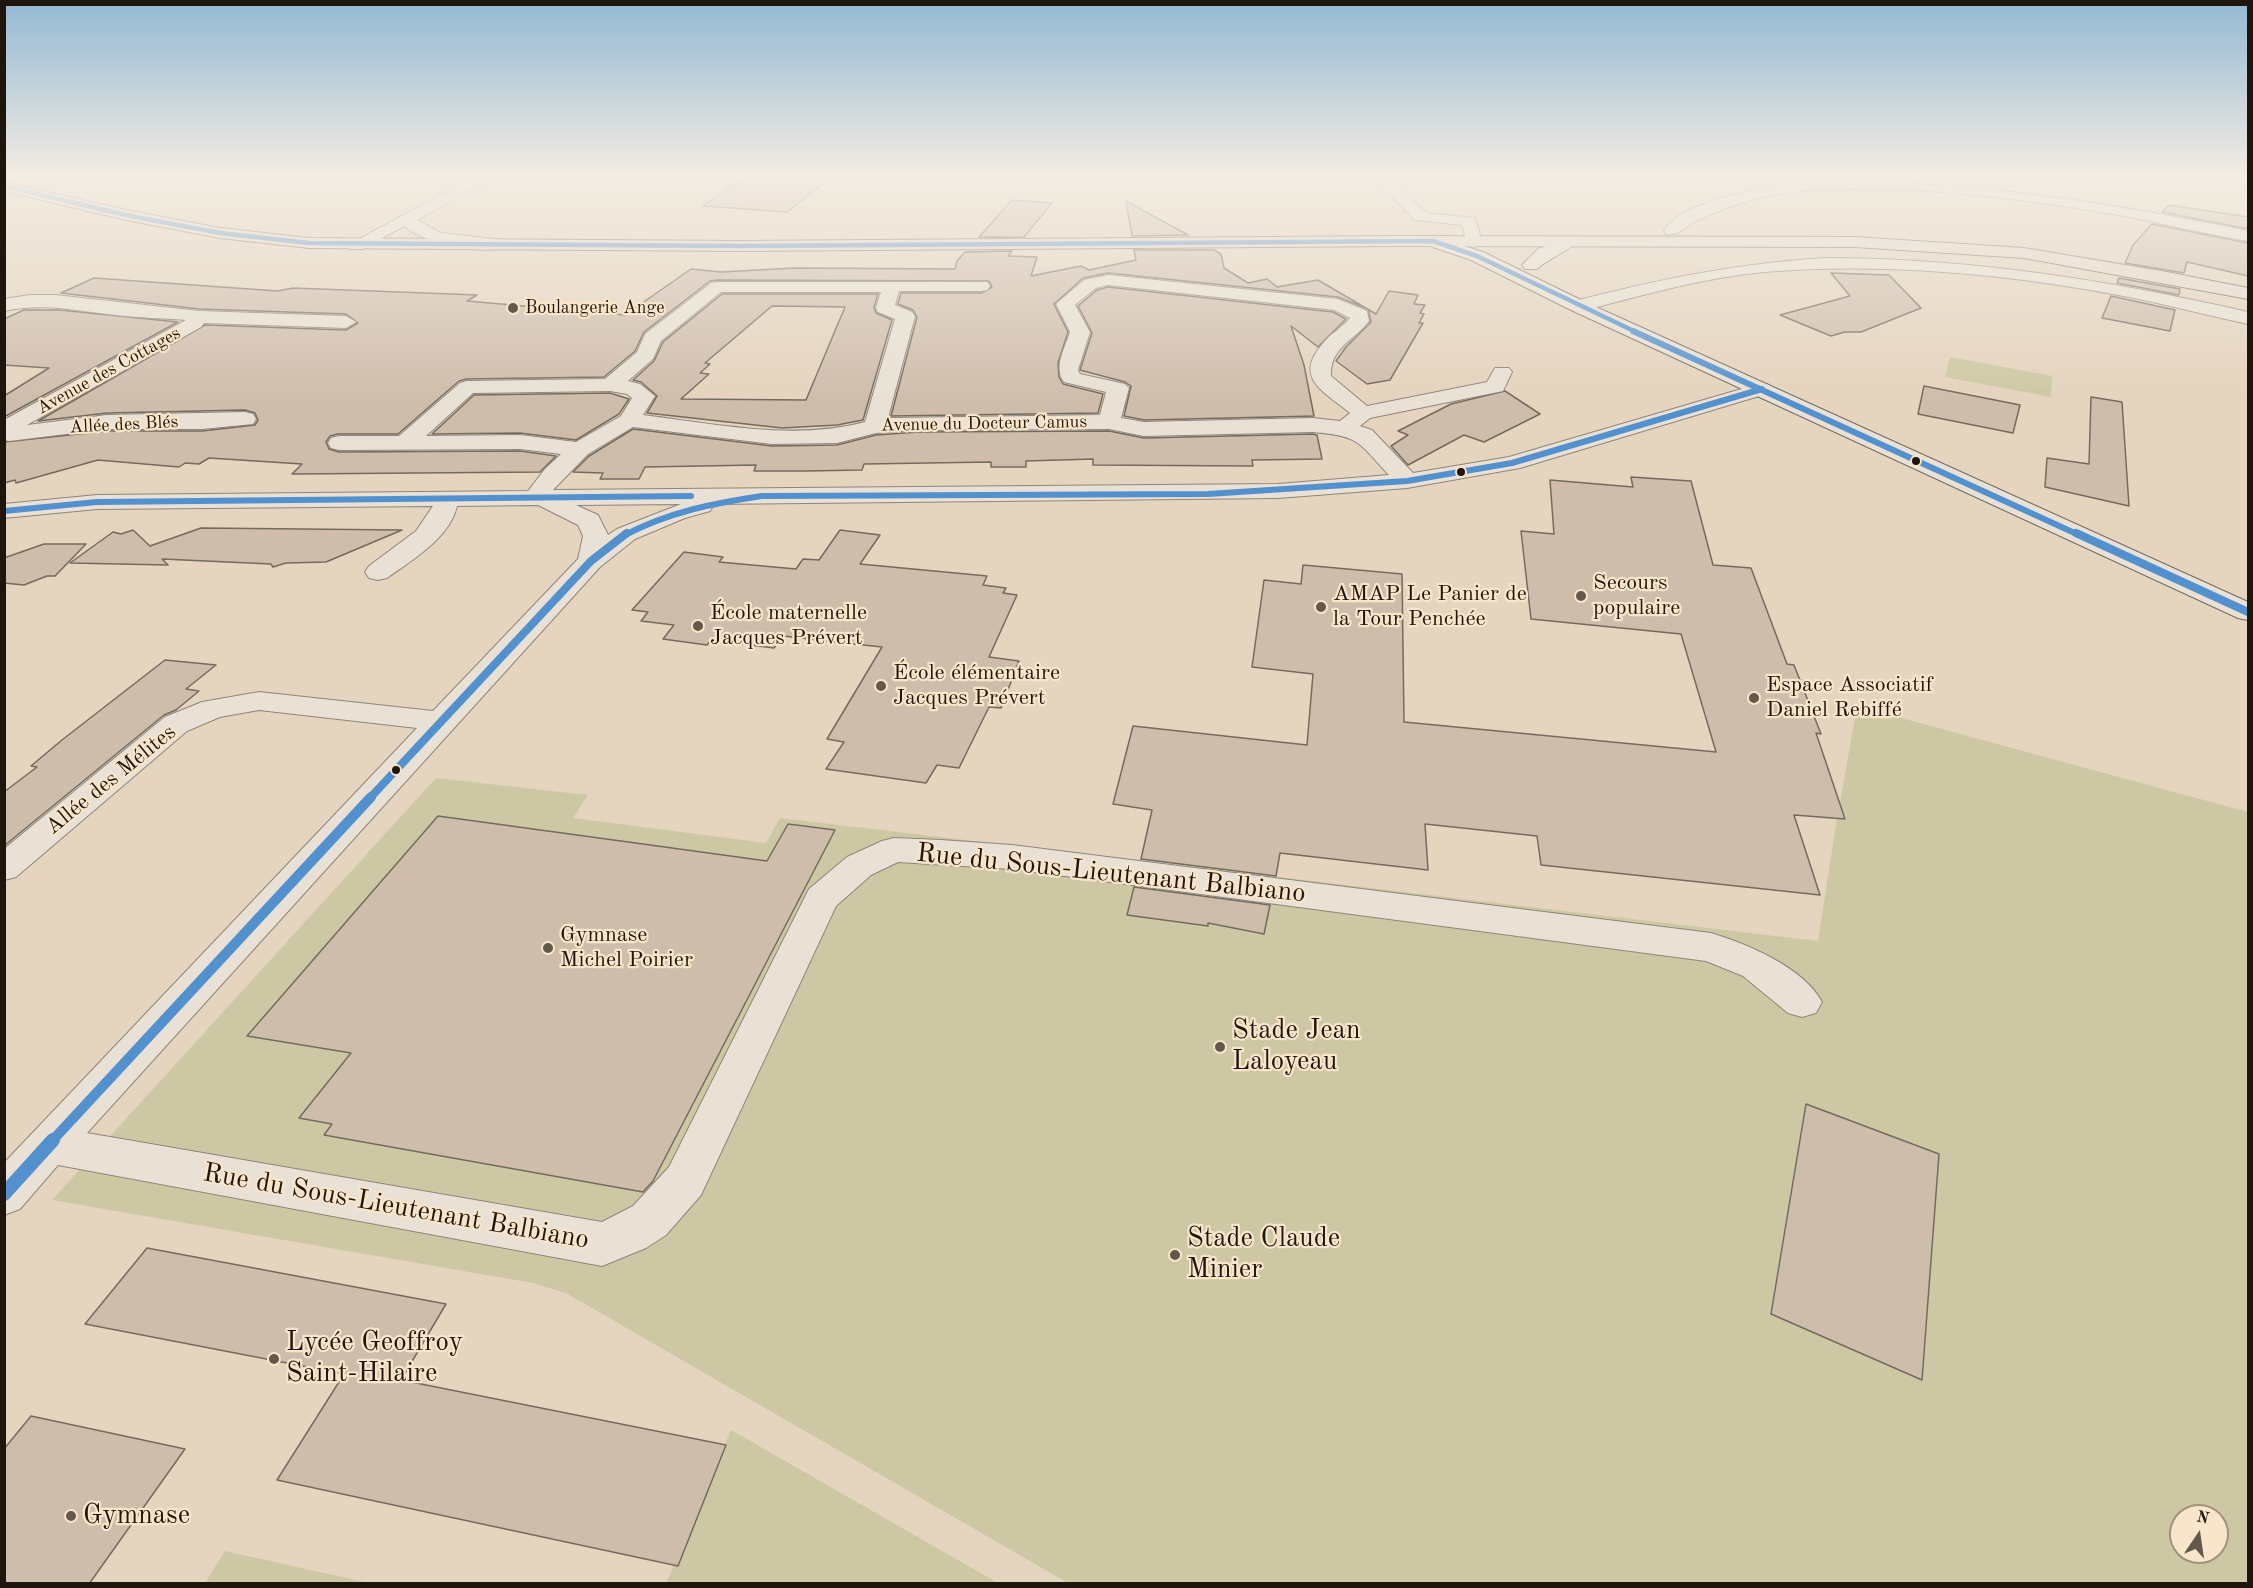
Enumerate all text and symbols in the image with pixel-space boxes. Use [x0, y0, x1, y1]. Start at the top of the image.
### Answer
place label: Boulangerie Ange [525, 297, 664, 319]
marker: Boulangerie Ange [506, 301, 520, 315]
street label: Avenue des Cottages [33, 323, 185, 419]
street label: Allée des Blés [69, 411, 179, 439]
street label: Avenue du Docteur Camus [881, 411, 1087, 437]
unlabelled marker [1910, 455, 1922, 467]
unlabelled marker [1455, 466, 1467, 478]
place label: Secours populaire [1593, 570, 1680, 622]
place label: AMAP Le Panier de la Tour Penchée [1333, 581, 1527, 632]
marker: Secours populaire [1574, 589, 1588, 603]
place label: École maternelle Jacques Prévert [710, 600, 867, 652]
marker: AMAP Le Panier de la Tour Penchée [1314, 600, 1328, 614]
marker: École maternelle Jacques Prévert [691, 619, 705, 633]
place label: École élémentaire Jacques Prévert [893, 660, 1060, 712]
place label: Espace Associatif Daniel Rebiffé [1766, 672, 1933, 724]
marker: École élémentaire Jacques Prévert [874, 679, 888, 693]
marker: Espace Associatif Daniel Rebiffé [1747, 691, 1761, 705]
street label: Allée des Mélites [40, 719, 182, 841]
unlabelled marker [390, 764, 402, 776]
street label: Rue du Sous-Lieutenant Balbiano [915, 837, 1307, 911]
place label: Gymnase Michel Poirier [560, 922, 693, 974]
marker: Gymnase Michel Poirier [541, 941, 555, 955]
place label: Stade Jean Laloyeau [1232, 1015, 1361, 1078]
marker: Stade Jean Laloyeau [1213, 1040, 1227, 1054]
street label: Rue du Sous-Lieutenant Balbiano [200, 1157, 592, 1257]
place label: Stade Claude Minier [1187, 1223, 1340, 1286]
marker: Stade Claude Minier [1168, 1248, 1182, 1262]
place label: Lycée Geoffroy Saint-Hilaire [286, 1327, 463, 1390]
marker: Lycée Geoffroy Saint-Hilaire [267, 1352, 281, 1366]
place label: Gymnase [83, 1500, 190, 1532]
north arrow [2169, 1504, 2229, 1564]
marker: Gymnase [64, 1509, 78, 1523]
text: N [2195, 1509, 2210, 1528]

